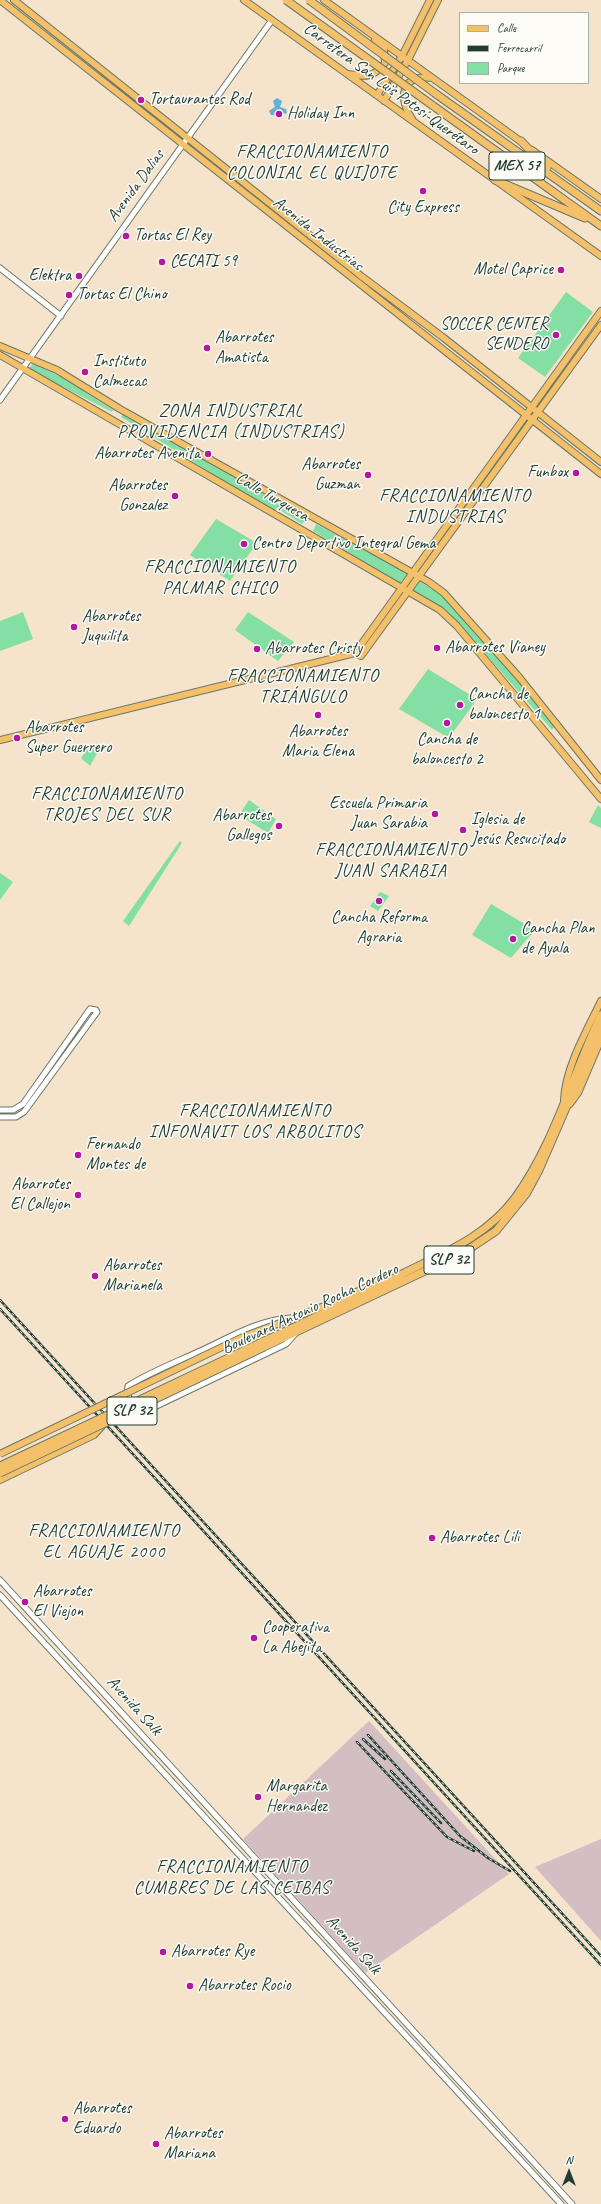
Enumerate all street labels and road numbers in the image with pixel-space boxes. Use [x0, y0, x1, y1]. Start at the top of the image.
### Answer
street label: Carretera San Luis Potosí-Querétaro [299, 18, 483, 160]
street label: Avenida Dalias [103, 146, 169, 226]
road number: MEX 57 [489, 152, 545, 180]
street label: Avenida Industrias [269, 192, 367, 276]
street label: Calle Turquesa [232, 468, 312, 526]
road number: SLP 32 [424, 1246, 474, 1274]
street label: Boulevard Antonio Rocha Cordero [219, 1259, 401, 1359]
road number: SLP 32 [107, 1397, 157, 1425]
street label: Avenida Salk [102, 1672, 166, 1740]
street label: Avenida Salk [321, 1911, 385, 1979]

